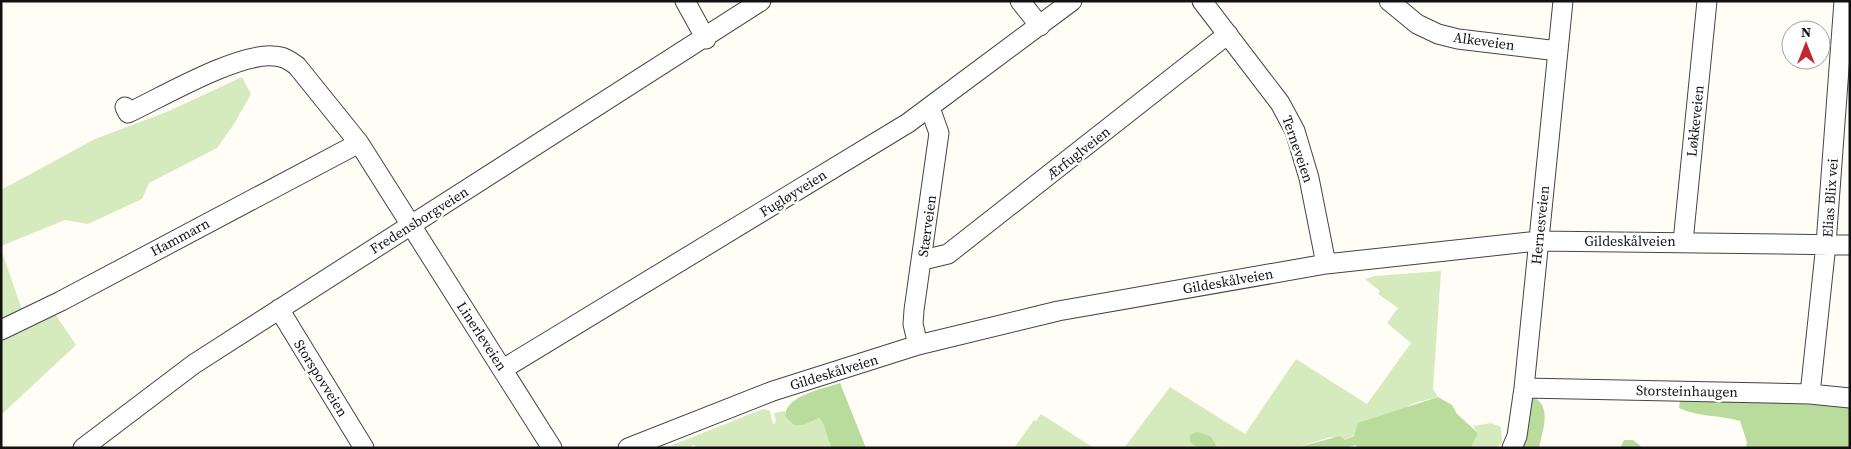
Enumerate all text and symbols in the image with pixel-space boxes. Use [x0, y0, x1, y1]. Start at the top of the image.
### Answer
north arrow [1781, 20, 1831, 70]
text: N [1801, 22, 1811, 42]
street label: Alkeveien [1452, 27, 1516, 55]
street label: Løkkeveien [1681, 84, 1709, 158]
street label: Terneveien [1277, 113, 1319, 186]
street label: Ærfuglveien [1042, 121, 1115, 184]
street label: Elias Blix vei [1817, 158, 1843, 238]
street label: Fugløyveien [756, 164, 831, 222]
street label: Fredensborgveien [366, 181, 473, 258]
street label: Hernesveien [1526, 184, 1554, 265]
street label: Stærveien [913, 193, 941, 258]
street label: Hammarn [147, 213, 214, 261]
street label: Gildeskålveien [1584, 231, 1676, 251]
street label: Gildeskålveien [1181, 263, 1275, 299]
street label: Linerleveien [452, 298, 512, 375]
street label: Storspovveien [289, 335, 353, 421]
street label: Gildeskålveien [787, 349, 881, 395]
street label: Storsteinhaugen [1636, 380, 1739, 402]

